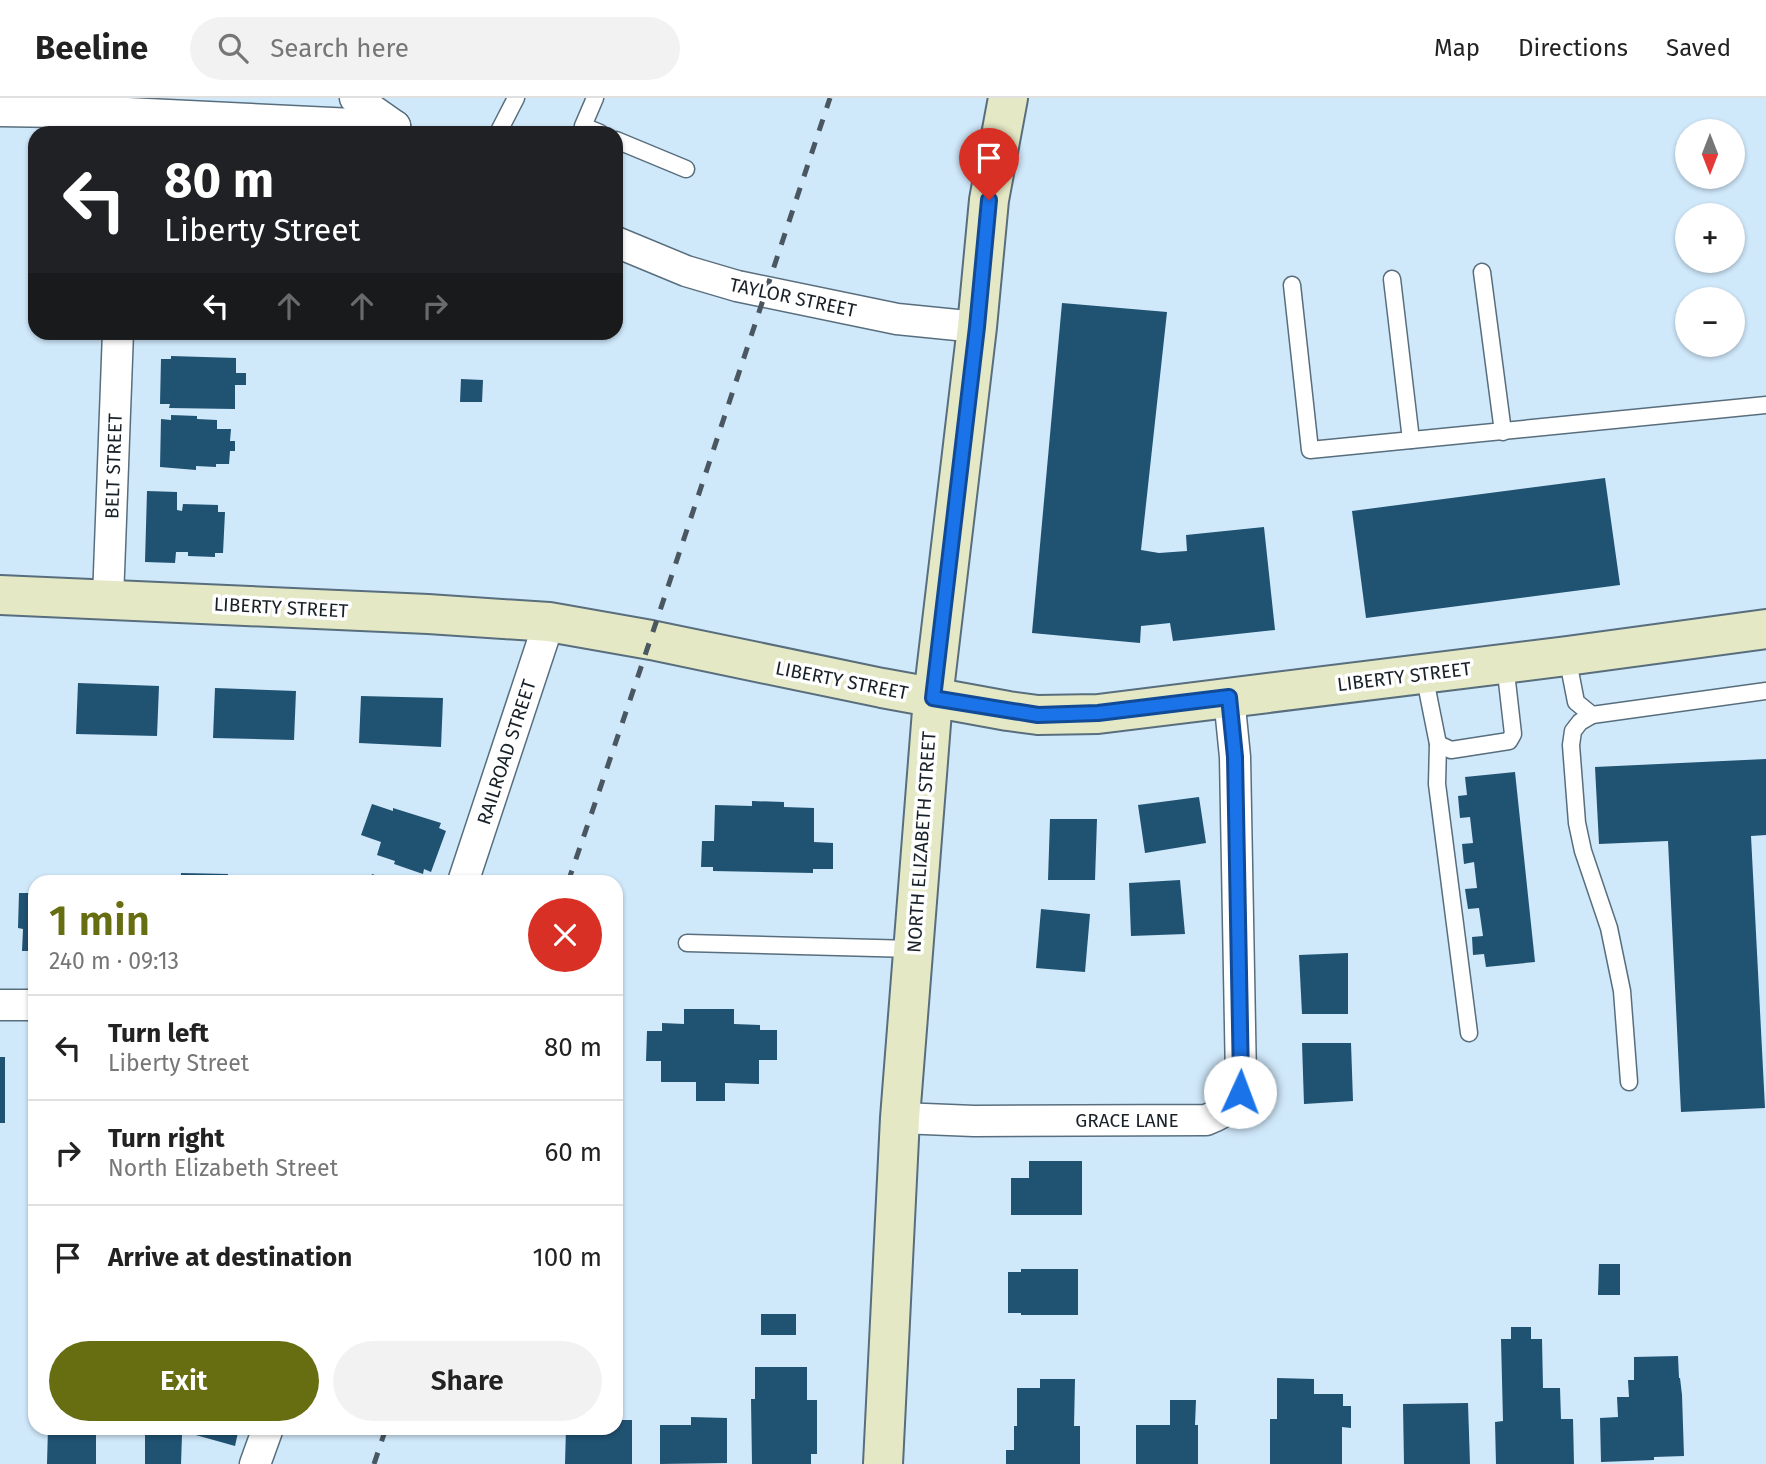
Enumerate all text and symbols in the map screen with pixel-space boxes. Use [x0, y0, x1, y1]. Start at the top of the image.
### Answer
search box [190, 17, 680, 80]
text: Beeline [35, 28, 148, 68]
icon: search [214, 29, 252, 67]
text: Search here [270, 33, 409, 64]
text: Map [1434, 34, 1480, 62]
text: Directions [1518, 34, 1628, 62]
text: Saved [1666, 34, 1731, 62]
north arrow [1675, 119, 1745, 189]
map controls [1675, 119, 1745, 357]
pin [959, 128, 1019, 200]
icon: arrive [970, 139, 1008, 177]
text: 80 m [164, 151, 274, 210]
icon: left [49, 154, 140, 245]
button: + [1675, 203, 1745, 273]
text: Liberty Street [164, 211, 360, 249]
street label: TAYLOR STREET [727, 273, 859, 322]
icon: left [197, 287, 235, 325]
icon: ahead [270, 287, 308, 325]
icon: ahead [343, 287, 381, 325]
icon: right [416, 287, 454, 325]
button: − [1675, 287, 1745, 357]
street label: BELT STREET [100, 413, 127, 519]
street label: LIBERTY STREET [213, 592, 349, 623]
street label: LIBERTY STREET [774, 656, 910, 705]
street label: LIBERTY STREET [1336, 657, 1472, 696]
street label: RAILROAD STREET [472, 676, 541, 828]
street label: NORTH ELIZABETH STREET [902, 730, 941, 954]
text: 1 min [49, 896, 150, 946]
button: close [528, 898, 602, 972]
text: 240 m · 09:13 [49, 947, 179, 975]
text: Turn left [108, 1018, 209, 1049]
icon: left [49, 1029, 87, 1067]
text: 80 m [544, 1032, 602, 1063]
text: Liberty Street [108, 1049, 249, 1077]
position arrow [1203, 1055, 1277, 1129]
street label: GRACE LANE [1075, 1109, 1179, 1132]
text: Turn right [108, 1123, 225, 1154]
icon: right [49, 1134, 87, 1172]
text: 60 m [544, 1137, 602, 1168]
text: North Elizabeth Street [108, 1154, 338, 1182]
icon: arrive [49, 1239, 87, 1277]
text: Arrive at destination [108, 1242, 352, 1273]
text: 100 m [533, 1242, 602, 1273]
button: Exit [49, 1341, 319, 1421]
button: Share [333, 1341, 602, 1421]

